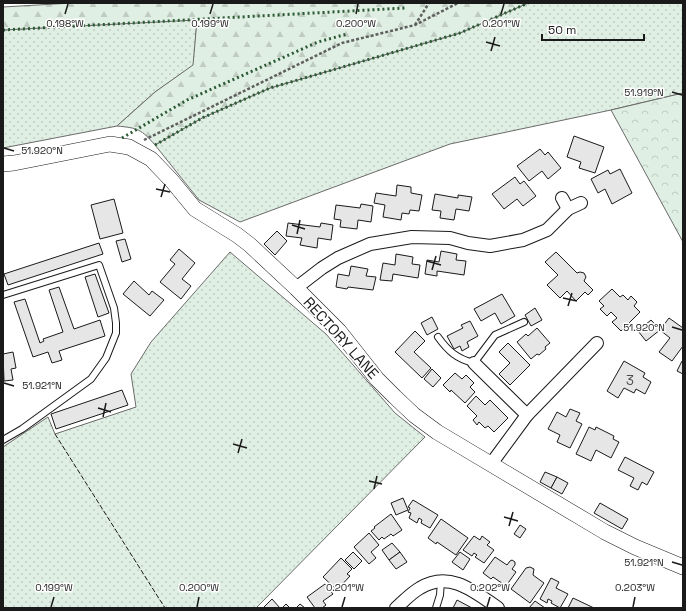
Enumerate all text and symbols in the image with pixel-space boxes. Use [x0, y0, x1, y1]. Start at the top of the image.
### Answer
scale bar [542, 16, 644, 42]
text: 0.198°W [46, 17, 84, 30]
text: 0.199°W [191, 17, 229, 30]
text: 0.200°W [336, 17, 376, 30]
text: 0.201°W [482, 17, 520, 30]
text: 50 m [548, 22, 576, 38]
text: 51.919°N [624, 86, 664, 99]
text: 51.920°N [21, 144, 63, 157]
street label: RECTORY LANE [300, 293, 383, 383]
text: 51.920°N [623, 321, 665, 334]
house number: 3 [626, 372, 634, 389]
text: 51.921°N [22, 379, 62, 392]
text: 51.921°N [624, 556, 664, 569]
text: 0.199°W [35, 581, 73, 594]
text: 0.200°W [179, 581, 219, 594]
text: 0.201°W [326, 581, 364, 594]
text: 0.202°W [470, 581, 510, 594]
text: 0.203°W [615, 581, 655, 594]

